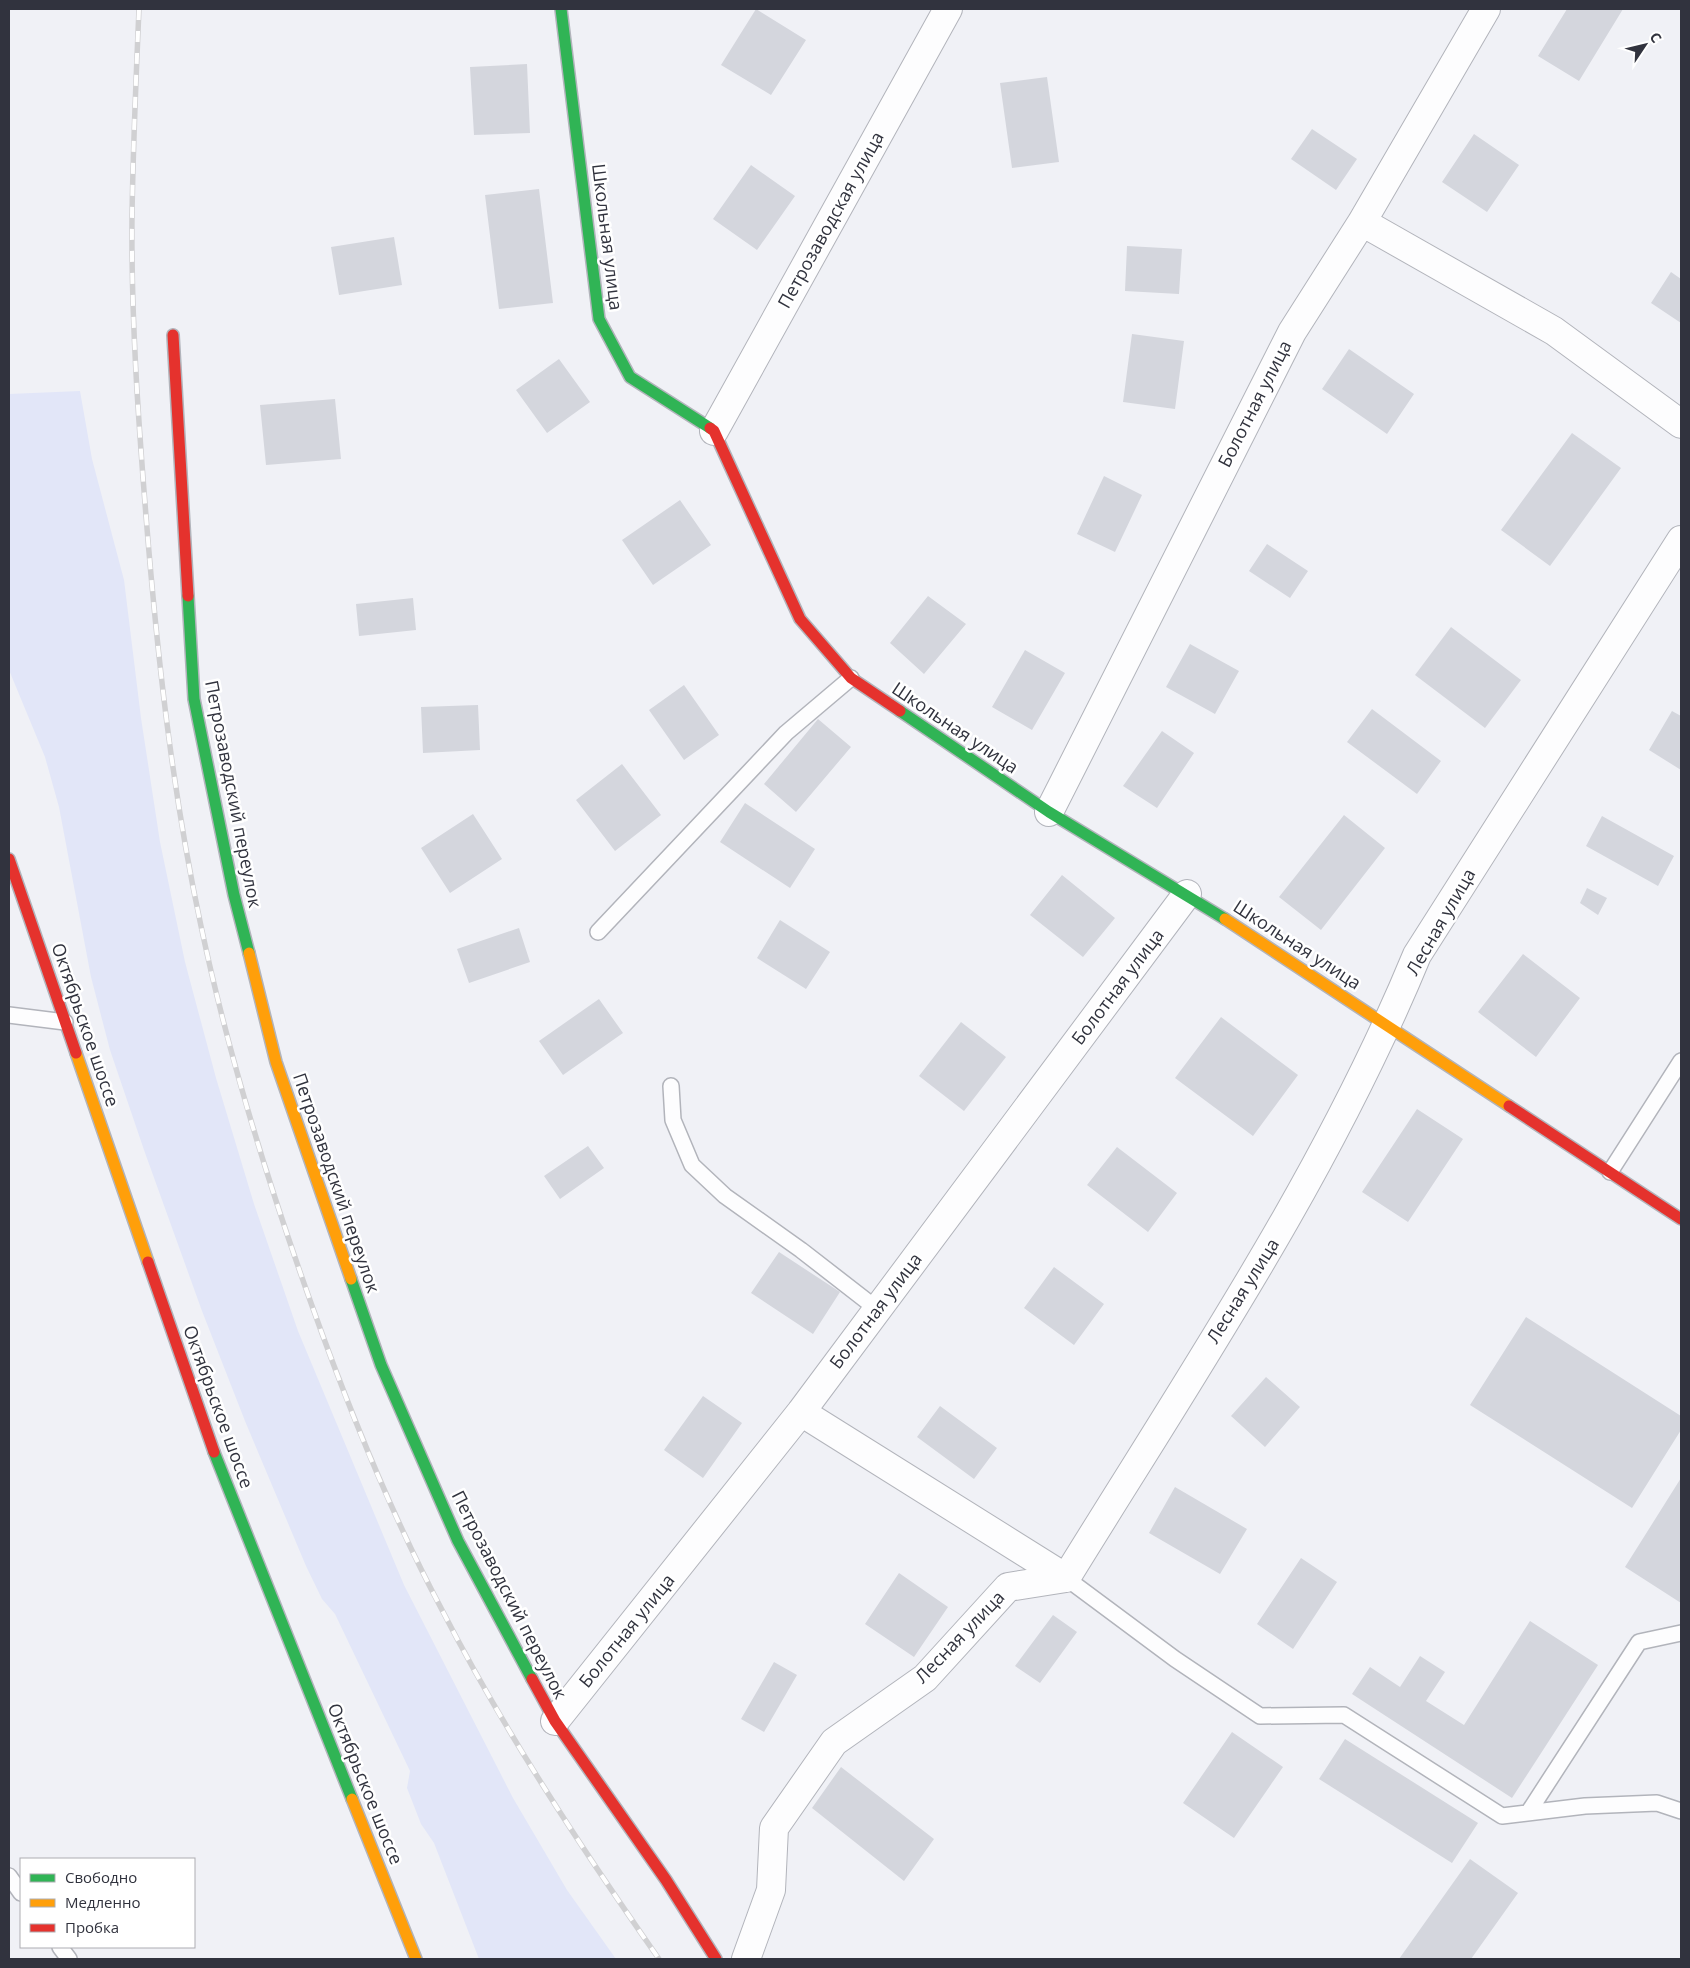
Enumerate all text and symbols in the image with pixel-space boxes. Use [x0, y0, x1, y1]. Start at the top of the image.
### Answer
north arrow [1620, 20, 1670, 70]
text: С [1646, 28, 1666, 46]
street label: Петрозаводская улица [772, 127, 889, 312]
street label: Школьная улица [587, 162, 629, 312]
street label: Болотная улица [1212, 336, 1296, 471]
street label: Школьная улица [888, 676, 1023, 778]
street label: Петрозаводский переулок [200, 678, 268, 910]
street label: Лесная улица [1400, 864, 1480, 979]
street label: Школьная улица [1229, 894, 1366, 994]
street label: Болотная улица [1066, 923, 1169, 1049]
street label: Октябрьское шоссе [47, 940, 125, 1110]
street label: Петрозаводский переулок [288, 1070, 386, 1296]
street label: Лесная улица [1200, 1233, 1284, 1347]
street label: Болотная улица [824, 1247, 927, 1373]
street label: Октябрьское шоссе [178, 1322, 260, 1491]
street label: Петрозаводский переулок [447, 1486, 573, 1704]
street label: Болотная улица [573, 1569, 679, 1692]
street label: Лесная улица [909, 1585, 1009, 1688]
street label: Октябрьское шоссе [323, 1699, 409, 1868]
legend [20, 1858, 195, 1948]
text: Свободно [65, 1867, 137, 1887]
text: Медленно [65, 1892, 141, 1912]
text: Пробка [65, 1917, 119, 1937]

